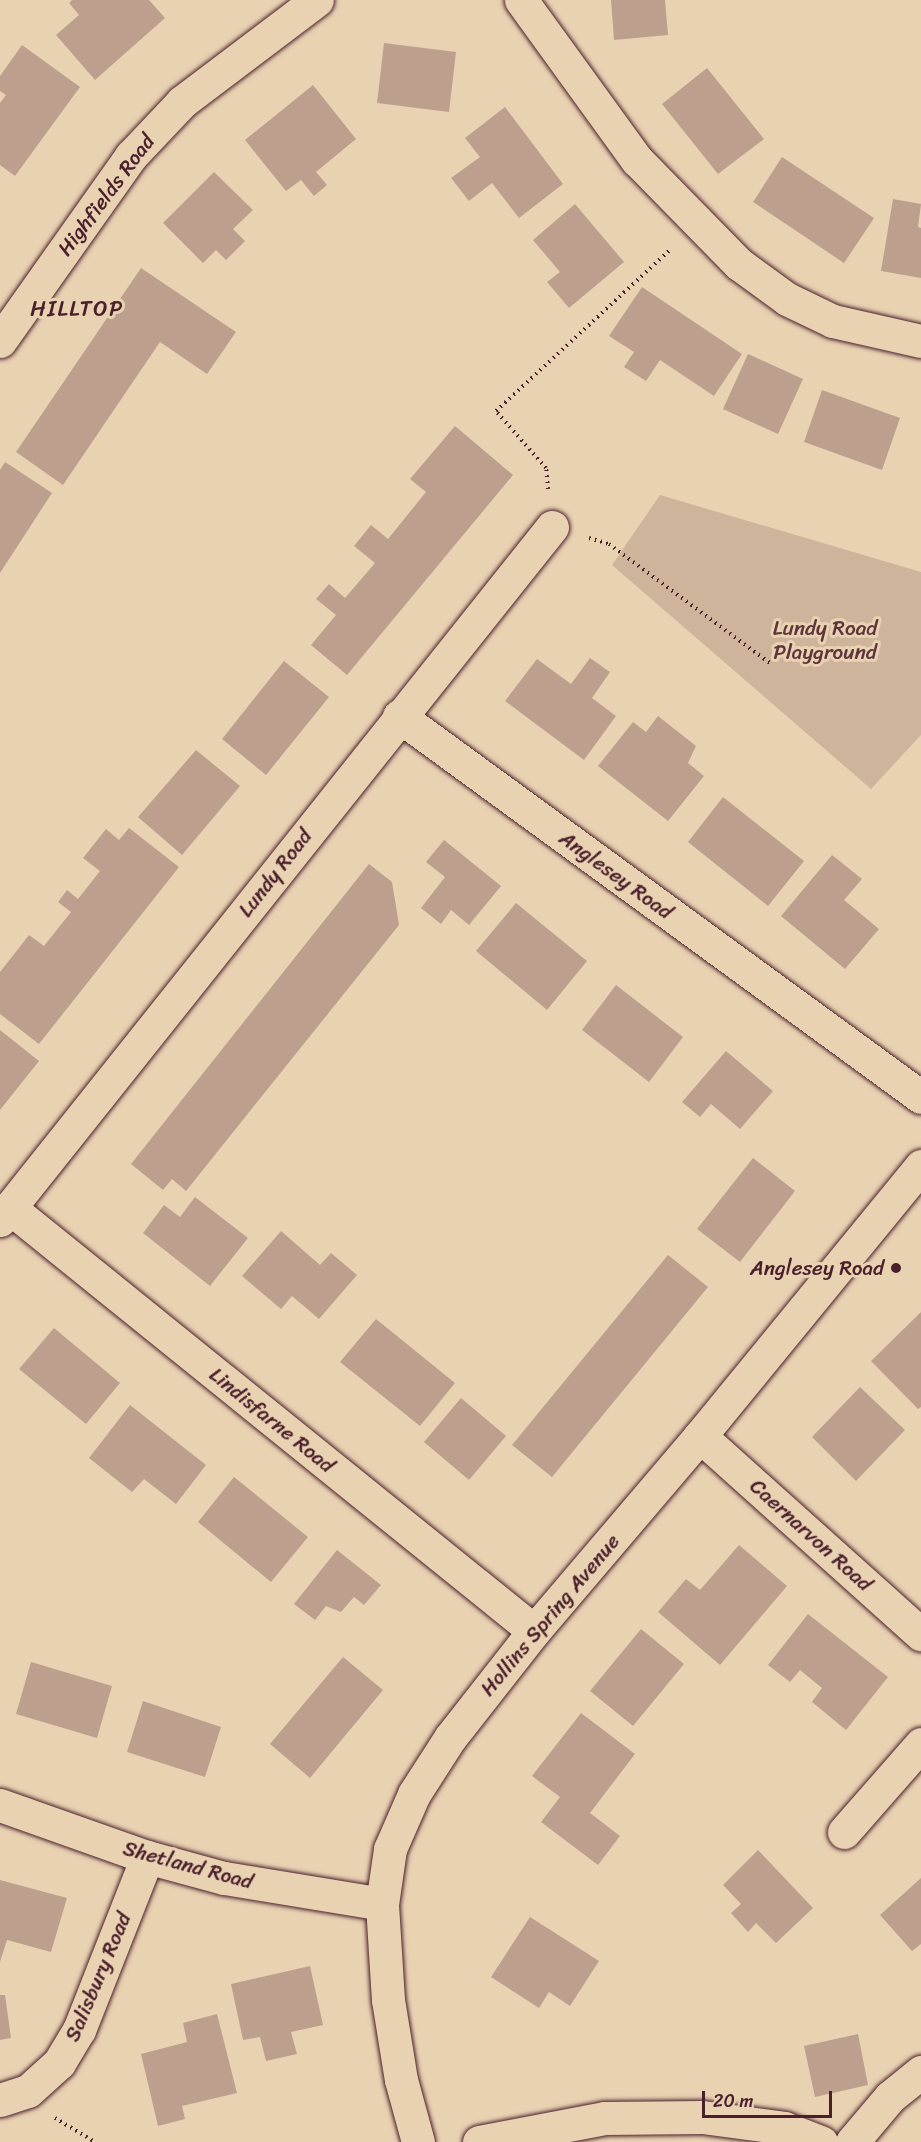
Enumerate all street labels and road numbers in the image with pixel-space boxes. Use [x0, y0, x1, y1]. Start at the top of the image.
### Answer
street label: Highfields Road [52, 129, 160, 261]
street label: Lundy Road [233, 824, 317, 922]
street label: Anglesey Road [554, 825, 678, 925]
street label: Lindisfarne Road [204, 1362, 340, 1478]
street label: Caernarvon Road [745, 1474, 877, 1596]
street label: Hollins Spring Avenue [475, 1529, 625, 1701]
street label: Shetland Road [120, 1836, 256, 1894]
street label: Salisbury Road [60, 1909, 136, 2045]

